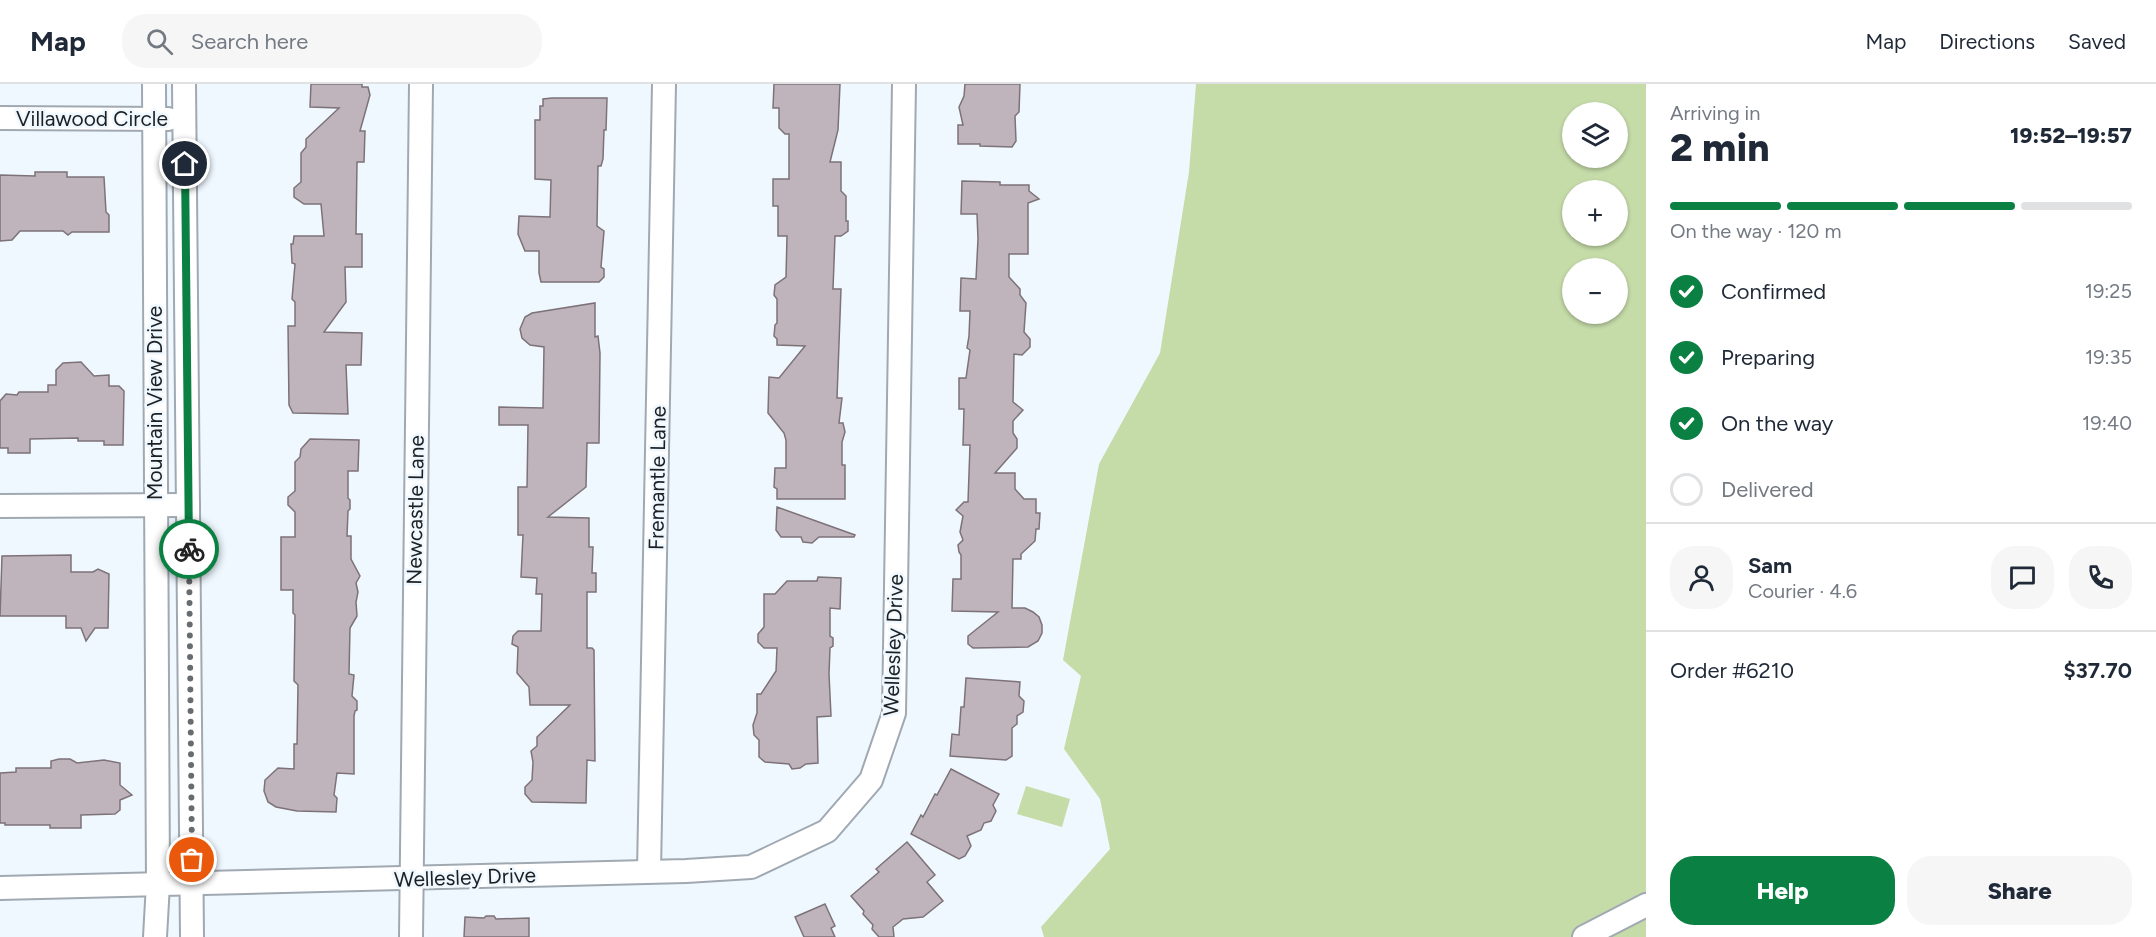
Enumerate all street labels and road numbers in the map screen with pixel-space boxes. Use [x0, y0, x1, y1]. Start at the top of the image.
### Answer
street label: Villawood Circle [16, 106, 168, 131]
street label: Mountain View Drive [142, 306, 167, 500]
street label: Fremantle Lane [643, 406, 671, 550]
street label: Newcastle Lane [401, 435, 429, 585]
street label: Wellesley Drive [878, 574, 908, 716]
street label: Wellesley Drive [394, 862, 536, 892]

